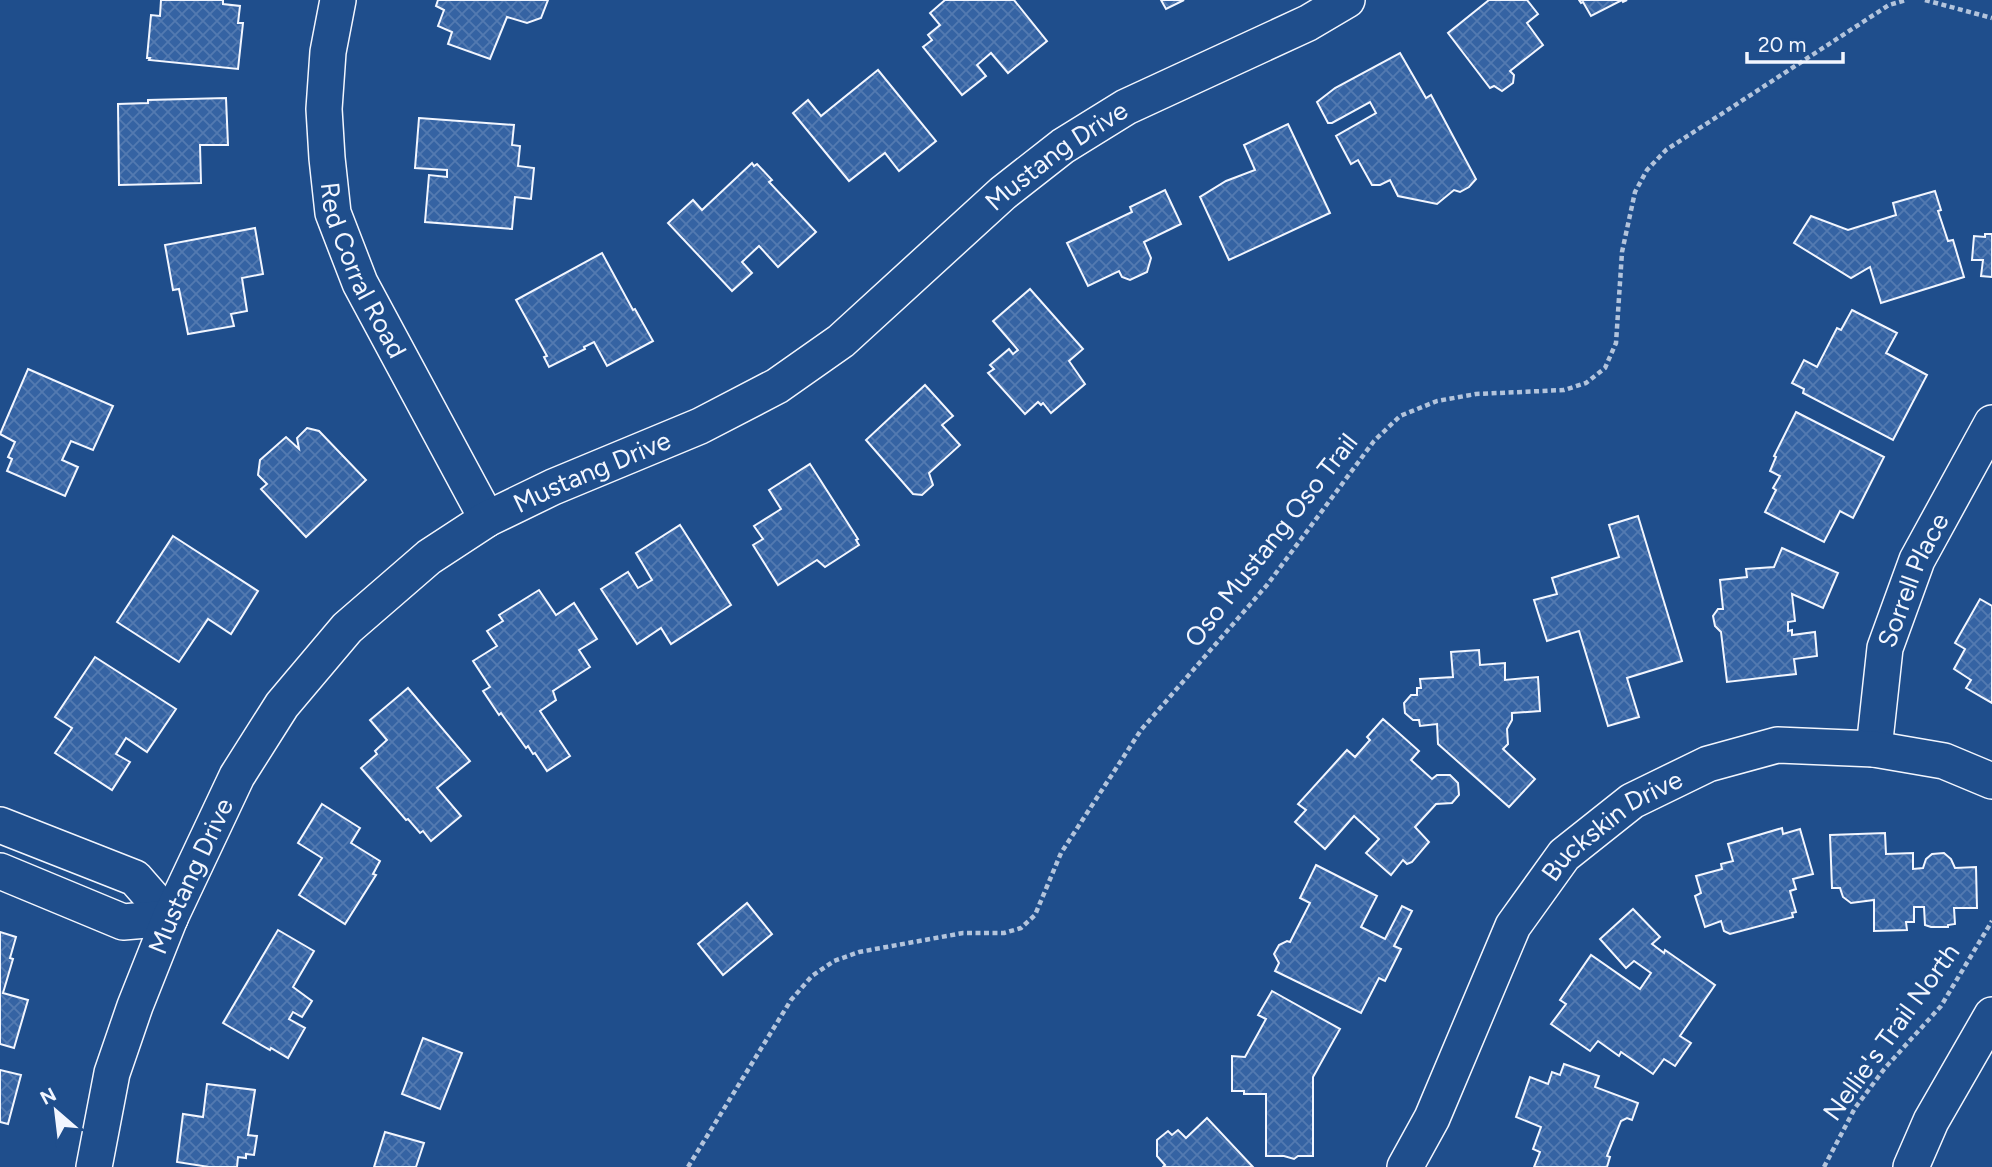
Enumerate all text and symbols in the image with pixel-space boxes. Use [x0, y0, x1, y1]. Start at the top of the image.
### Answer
scale bar [1747, 21, 1843, 65]
text: 20 m [1758, 32, 1806, 57]
street label: Mustang Drive [978, 94, 1133, 218]
street label: Red Corral Road [314, 180, 413, 364]
street label: Mustang Drive [508, 424, 675, 520]
street label: Oso Mustang Oso Trail [1178, 427, 1364, 653]
street label: Sorrell Place [1871, 507, 1956, 652]
street label: Buckskin Drive [1535, 763, 1687, 887]
street label: Mustang Drive [141, 793, 240, 959]
street label: Nellie's Trail North [1816, 937, 1966, 1127]
north arrow [21, 1076, 91, 1146]
text: N [36, 1083, 60, 1110]

